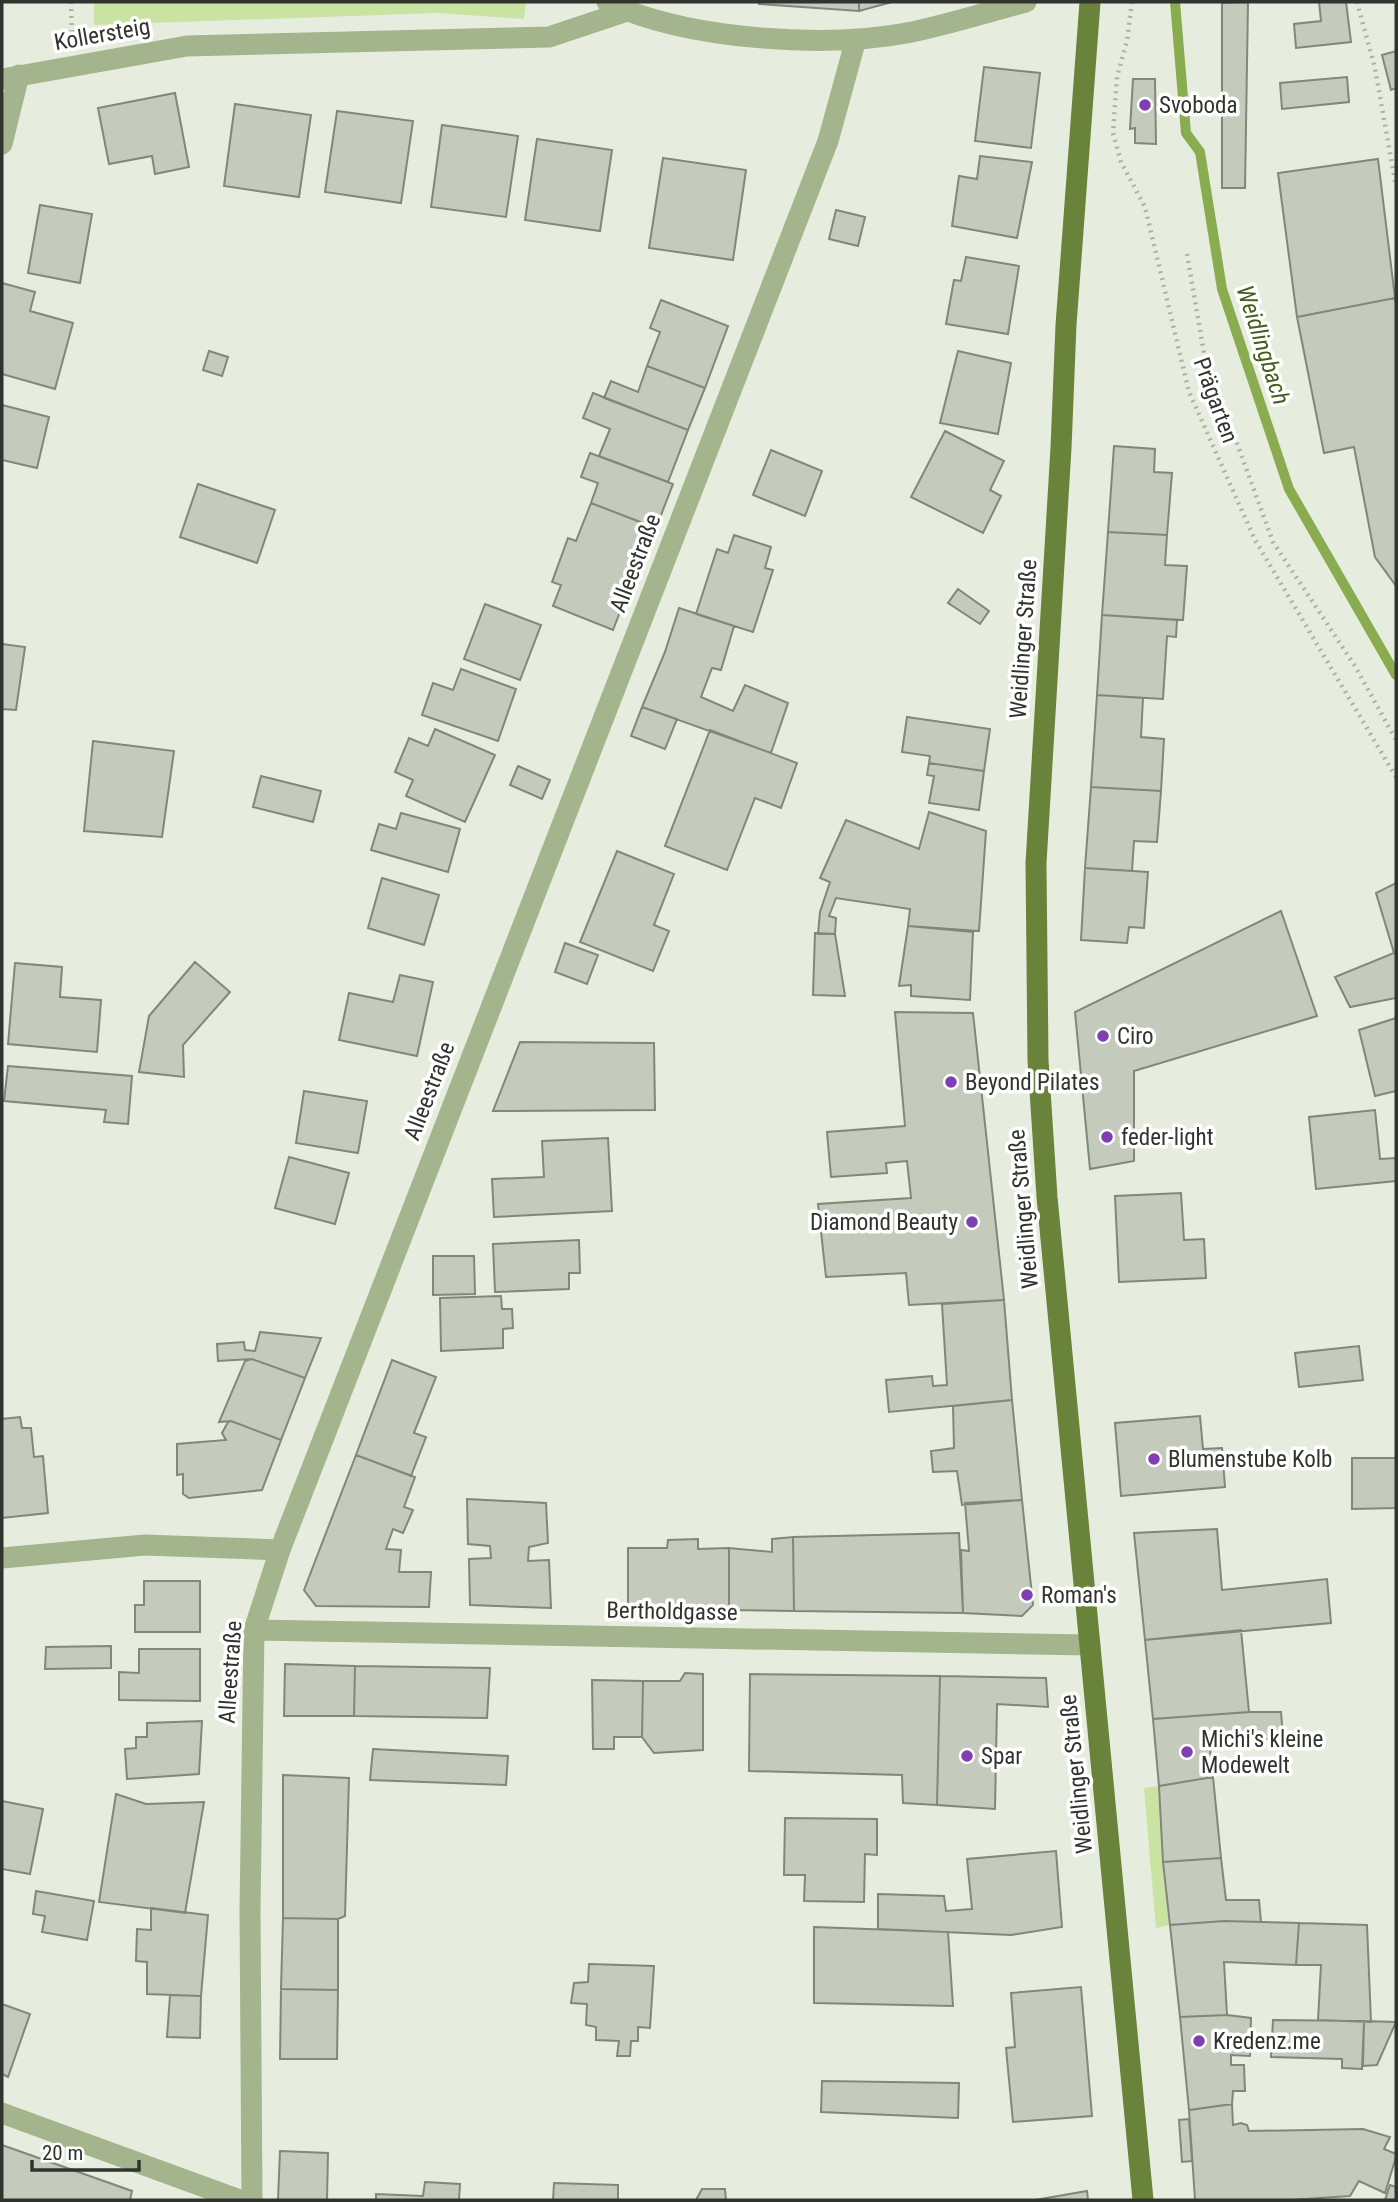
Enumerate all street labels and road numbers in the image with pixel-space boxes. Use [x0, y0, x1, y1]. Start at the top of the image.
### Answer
street label: Kollersteig [52, 13, 152, 56]
street label: Prägarten [1188, 354, 1243, 447]
street label: Alleestraße [604, 510, 667, 616]
street label: Weidlinger Straße [1004, 558, 1043, 720]
street label: Alleestraße [398, 1038, 461, 1144]
street label: Weidlinger Straße [1003, 1128, 1044, 1290]
street label: Bertholdgasse [606, 1597, 738, 1626]
street label: Alleestraße [213, 1620, 248, 1724]
street label: Weidlinger Straße [1055, 1693, 1098, 1855]

